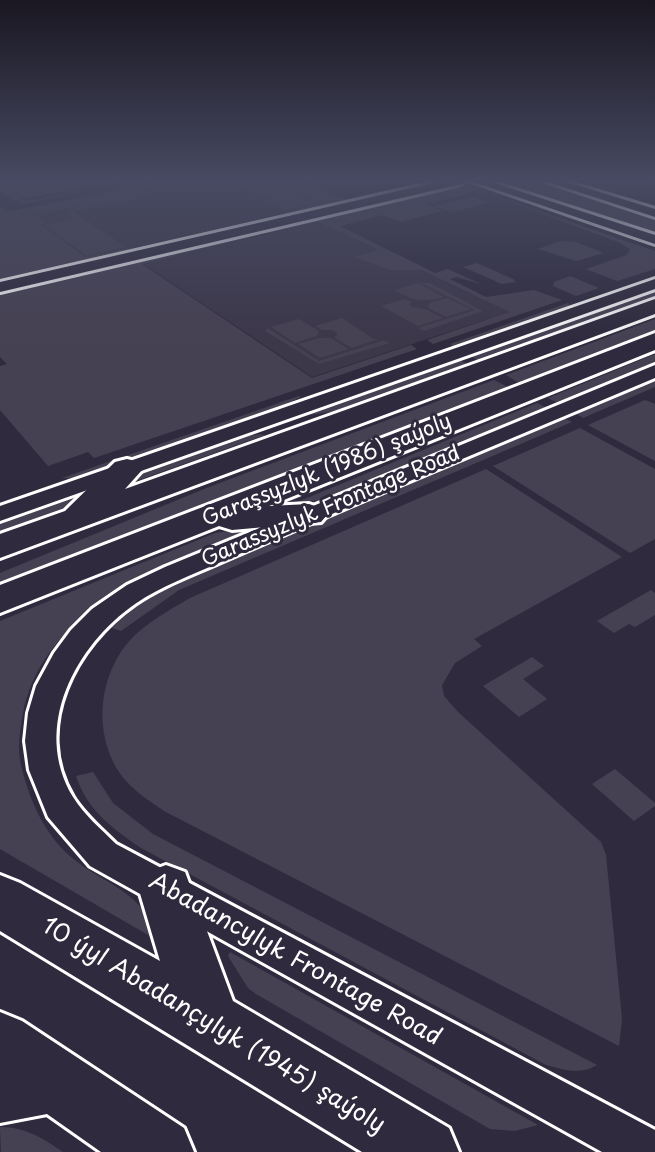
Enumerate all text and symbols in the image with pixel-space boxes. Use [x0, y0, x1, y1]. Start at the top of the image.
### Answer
street label: Garaşsyzlyk (1986) şaýoly [199, 409, 455, 533]
street label: Garassyzlyk Frontage Road [198, 441, 464, 573]
street label: Abadancylyk Frontage Road [144, 867, 446, 1053]
street label: 10 ýyl Abadançylyk (1945) şaýoly [36, 912, 390, 1140]

